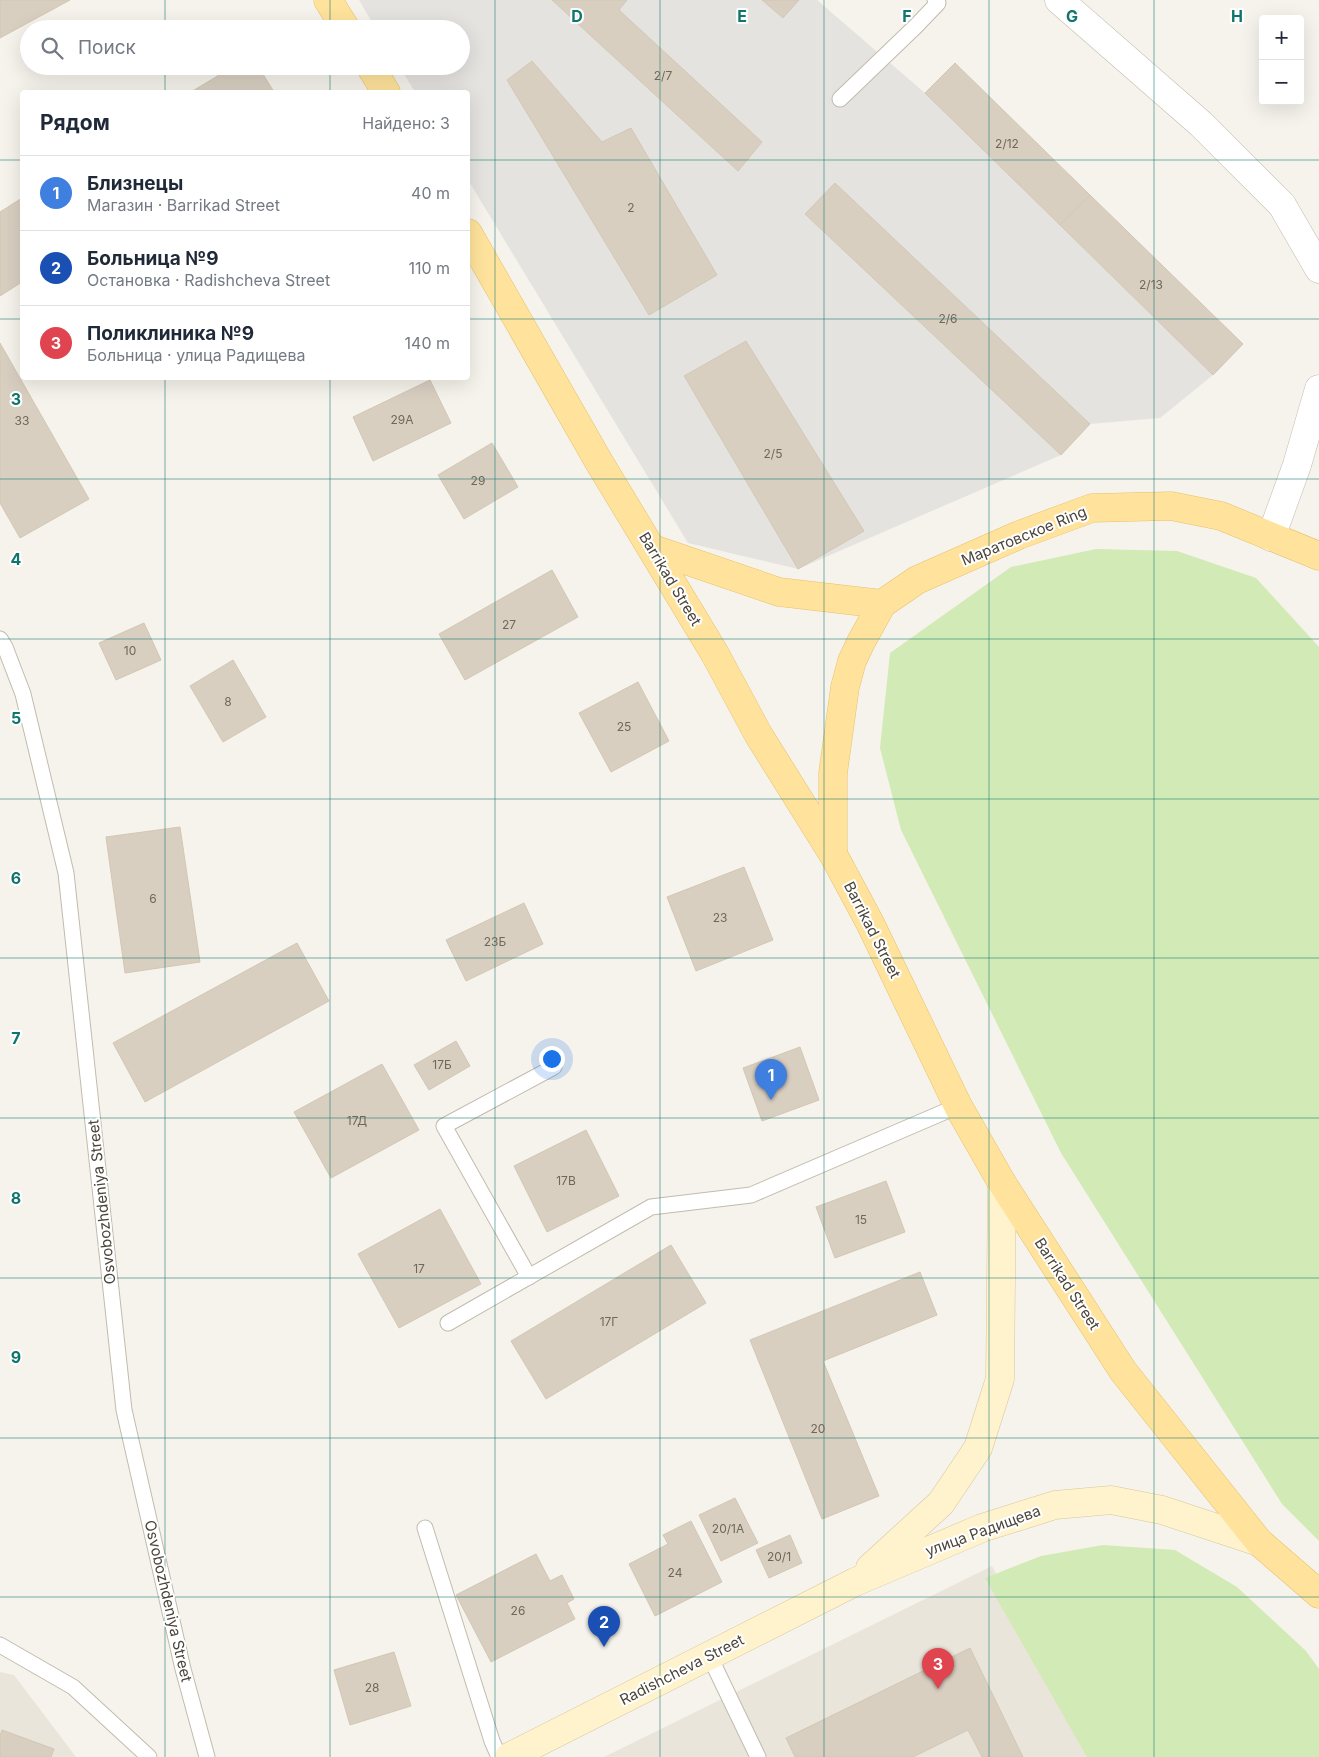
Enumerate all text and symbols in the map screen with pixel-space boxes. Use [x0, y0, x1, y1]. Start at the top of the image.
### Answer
text: D [571, 6, 583, 26]
text: E [737, 6, 747, 26]
text: F [902, 6, 912, 26]
text: G [1066, 6, 1078, 26]
text: H [1231, 6, 1243, 26]
map controls [1259, 15, 1304, 105]
button: + [1259, 15, 1304, 60]
search box [20, 20, 470, 75]
icon: search [38, 34, 66, 62]
text: Поиск [78, 36, 136, 59]
button: − [1259, 60, 1304, 105]
house number: 2/7 [654, 68, 672, 83]
text: Рядом [40, 110, 110, 135]
text: Найдено: 3 [362, 113, 450, 133]
house number: 2/12 [995, 136, 1019, 151]
text: Близнецы [87, 172, 183, 195]
text: 1 [53, 183, 59, 203]
text: 40 m [411, 183, 450, 203]
text: Магазин · Barrikad Street [87, 195, 280, 215]
house number: 2 [627, 200, 635, 215]
text: Больница №9 [87, 247, 219, 270]
text: 2 [51, 258, 61, 278]
text: 110 m [408, 258, 450, 278]
text: Остановка · Radishcheva Street [87, 270, 330, 290]
house number: 2/13 [1139, 277, 1163, 292]
house number: 2/6 [938, 311, 958, 326]
text: Поликлиника №9 [87, 322, 254, 345]
text: 3 [51, 333, 61, 353]
text: 140 m [405, 333, 450, 353]
text: Больница · улица Радищева [87, 345, 305, 365]
text: 3 [11, 389, 21, 409]
house number: 29А [390, 412, 414, 427]
house number: 33 [15, 413, 29, 428]
house number: 2/5 [764, 446, 782, 461]
house number: 29 [471, 473, 485, 488]
street label: Маратовское Ring [958, 502, 1089, 569]
street label: Barrikad Street [635, 528, 706, 629]
text: 4 [11, 549, 22, 569]
house number: 27 [502, 617, 516, 632]
house number: 10 [124, 643, 136, 658]
house number: 8 [224, 694, 232, 709]
text: 5 [11, 708, 21, 728]
house number: 25 [617, 719, 631, 734]
text: 6 [11, 868, 21, 888]
street label: Barrikad Street [840, 878, 905, 981]
house number: 6 [149, 891, 157, 906]
house number: 23 [713, 910, 727, 925]
house number: 23Б [484, 934, 506, 949]
text: 7 [11, 1028, 21, 1048]
your location [539, 1046, 565, 1072]
house number: 17Б [432, 1057, 452, 1072]
pin: 1 [755, 1059, 787, 1100]
house number: 17Д [347, 1113, 367, 1128]
street label: Osvobozhdeniya Street [83, 1119, 120, 1285]
house number: 17В [556, 1173, 576, 1188]
text: 8 [11, 1188, 21, 1208]
house number: 15 [855, 1212, 867, 1227]
street label: Barrikad Street [1031, 1234, 1104, 1333]
house number: 17 [413, 1261, 425, 1276]
house number: 17Г [600, 1314, 618, 1329]
text: 9 [11, 1347, 21, 1367]
house number: 20 [811, 1421, 825, 1436]
street label: улица Радищева [923, 1501, 1043, 1560]
street label: Osvobozhdeniya Street [141, 1518, 196, 1684]
house number: 20/1А [712, 1521, 744, 1536]
house number: 20/1 [767, 1549, 791, 1564]
house number: 24 [668, 1565, 683, 1580]
house number: 26 [511, 1603, 525, 1618]
pin: 2 [588, 1606, 620, 1647]
street label: Radishcheva Street [617, 1630, 747, 1709]
pin: 3 [922, 1648, 954, 1689]
house number: 28 [365, 1680, 379, 1695]

